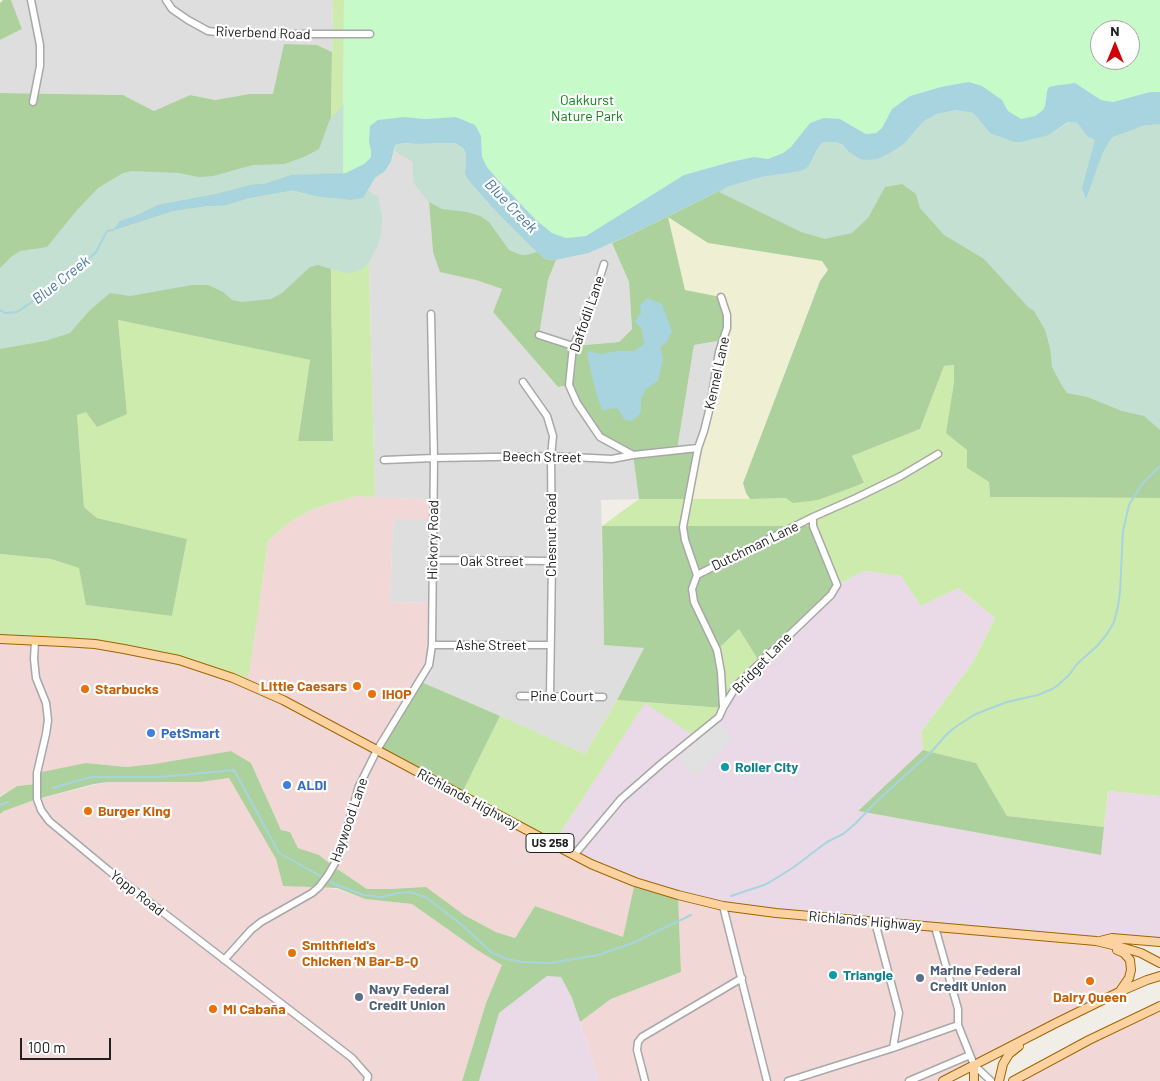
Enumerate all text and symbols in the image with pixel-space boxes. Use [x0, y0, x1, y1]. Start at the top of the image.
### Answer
north arrow [1090, 20, 1140, 70]
text: N [1110, 22, 1120, 39]
street label: Riverbend Road [215, 23, 311, 43]
park label: Oakkurst Nature Park [551, 92, 623, 124]
water label: Blue Creek [481, 175, 541, 237]
water label: Blue Creek [29, 252, 93, 308]
street label: Daffodil Lane [566, 274, 608, 354]
street label: Kennel Lane [701, 335, 733, 411]
street label: Beech Street [502, 448, 582, 466]
street label: Chesnut Road [543, 493, 559, 577]
street label: Hickory Road [424, 500, 442, 580]
street label: Dutchman Lane [709, 518, 801, 574]
street label: Oak Street [460, 553, 524, 569]
street label: Bridget Lane [729, 629, 795, 697]
street label: Ashe Street [455, 637, 527, 653]
place label: Little Caesars [261, 678, 347, 694]
marker: Little Caesars [351, 680, 363, 692]
place label: Starbucks [95, 681, 159, 697]
marker: Starbucks [79, 683, 91, 695]
place label: IHOP [382, 686, 411, 702]
marker: IHOP [366, 688, 378, 700]
street label: Pine Court [530, 688, 594, 704]
place label: PetSmart [161, 725, 220, 741]
marker: PetSmart [145, 727, 157, 739]
place label: Roller City [735, 759, 798, 775]
marker: Roller City [719, 761, 731, 773]
street label: Richlands Highway [414, 765, 522, 833]
street label: Haywood Lane [327, 776, 371, 864]
place label: ALDI [297, 777, 327, 793]
marker: ALDI [281, 779, 293, 791]
place label: Burger King [98, 803, 171, 819]
marker: Burger King [82, 805, 94, 817]
road number: US 258 [526, 834, 574, 852]
street label: Yopp Road [107, 867, 167, 919]
street label: Richlands Highway [808, 908, 922, 934]
place label: Smithfield's Chicken 'N Bar-B-Q [302, 937, 418, 970]
marker: Smithfield's Chicken 'N Bar-B-Q [286, 947, 298, 959]
place label: Marine Federal Credit Union [930, 962, 1021, 994]
place label: Triangle [843, 967, 893, 983]
marker: Triangle [827, 969, 839, 981]
marker: Marine Federal Credit Union [914, 972, 926, 984]
marker: Dairy Queen [1084, 975, 1096, 987]
place label: Navy Federal Credit Union [369, 981, 449, 1014]
place label: Dairy Queen [1053, 989, 1127, 1005]
marker: Navy Federal Credit Union [353, 991, 365, 1003]
place label: Mi Cabaña [223, 1001, 286, 1017]
marker: Mi Cabaña [207, 1003, 219, 1015]
scale bar [22, 1028, 114, 1060]
text: 100 m [28, 1038, 66, 1056]

